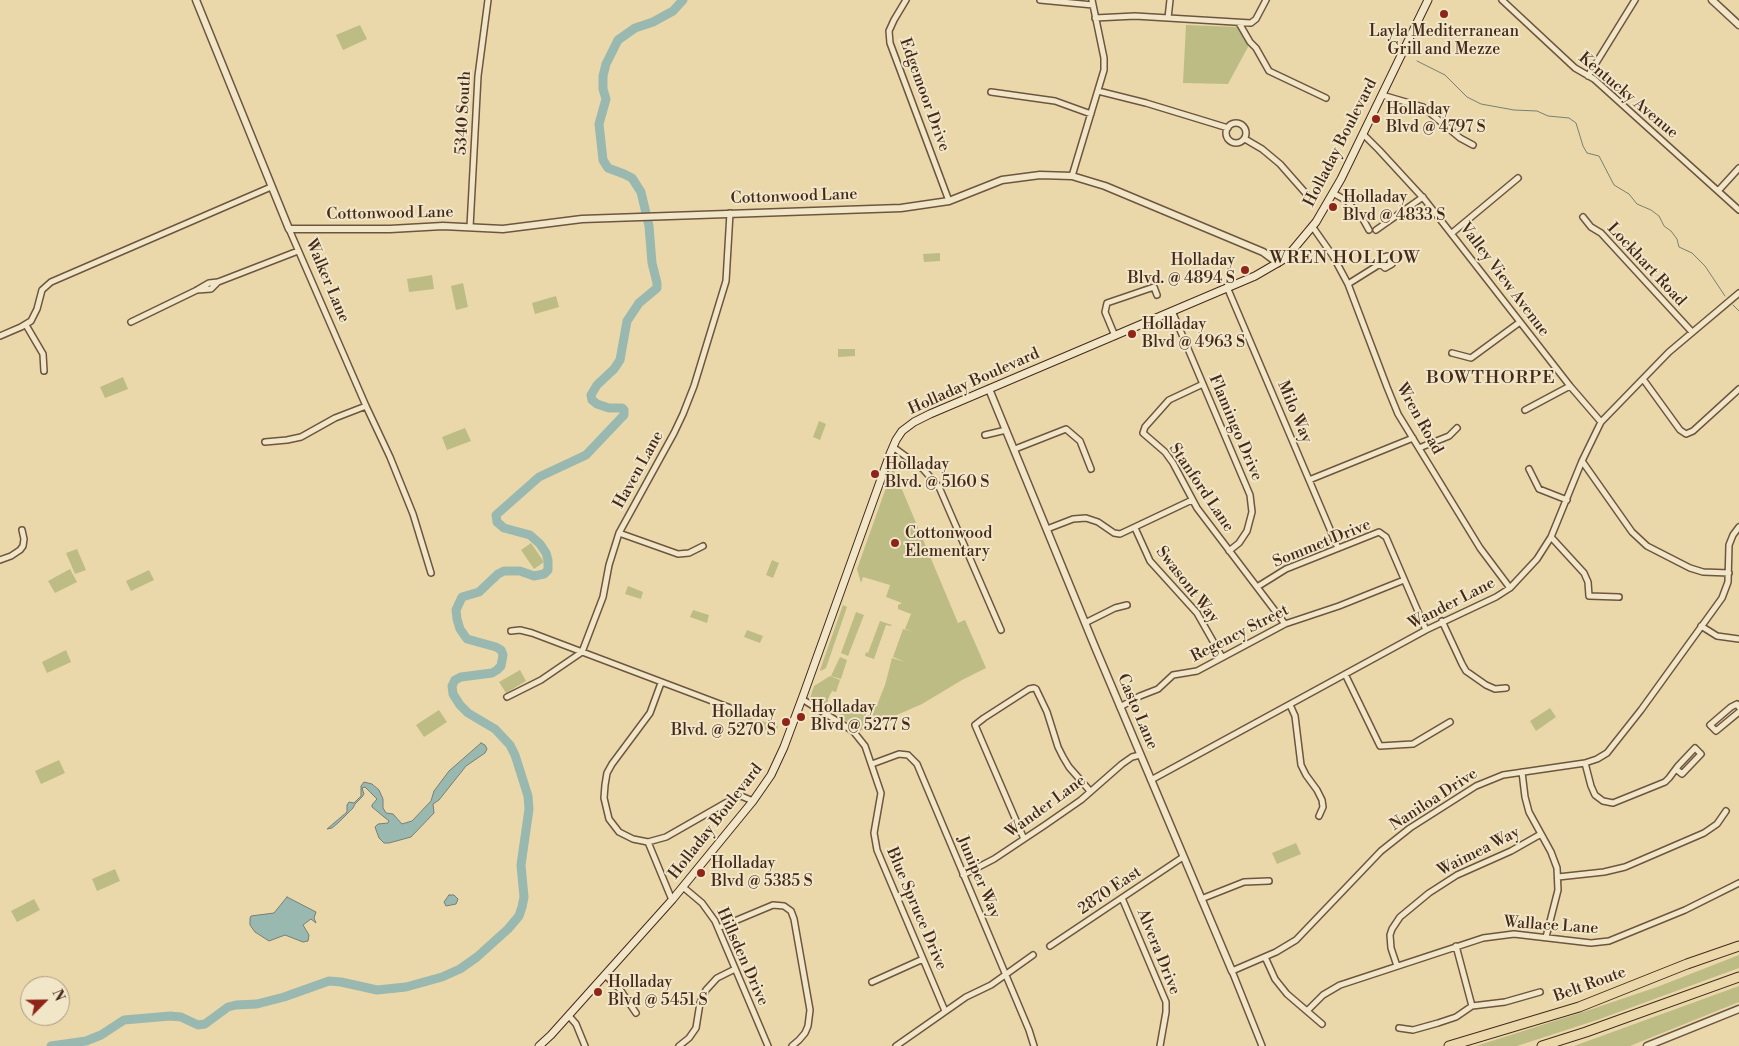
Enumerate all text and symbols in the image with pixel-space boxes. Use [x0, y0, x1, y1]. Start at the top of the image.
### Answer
marker: Layla Mediterranean Grill and Mezze [1438, 8, 1450, 20]
place label: Layla Mediterranean Grill and Mezze [1369, 22, 1519, 60]
street label: Edgemoor Drive [895, 36, 953, 154]
street label: Kentucky Avenue [1574, 49, 1682, 143]
street label: 5340 South [452, 71, 476, 155]
street label: Holladay Boulevard [1300, 76, 1382, 210]
place label: Holladay Blvd @ 4797 S [1386, 100, 1486, 138]
marker: Holladay Blvd @ 4797 S [1370, 113, 1382, 125]
street label: Cottonwood Lane [730, 185, 858, 209]
place label: Holladay Blvd @ 4833 S [1343, 188, 1445, 226]
marker: Holladay Blvd @ 4833 S [1327, 201, 1339, 213]
street label: Cottonwood Lane [326, 203, 454, 225]
street label: Valley View Avenue [1455, 219, 1553, 341]
street label: Lockhart Road [1602, 219, 1690, 311]
street label: Walker Lane [301, 236, 353, 326]
district label: WREN HOLLOW [1268, 248, 1422, 270]
place label: Holladay Blvd. @ 4894 S [1128, 251, 1235, 289]
marker: Holladay Blvd. @ 4894 S [1239, 264, 1251, 276]
place label: Holladay Blvd @ 4963 S [1142, 315, 1245, 353]
marker: Holladay Blvd @ 4963 S [1126, 328, 1138, 340]
street label: Holladay Boulevard [905, 344, 1043, 420]
district label: BOWTHORPE [1425, 368, 1557, 390]
street label: Flamingo Drive [1204, 372, 1266, 484]
street label: Milo Way [1272, 378, 1316, 446]
street label: Wren Road [1392, 380, 1446, 458]
street label: Haven Lane [610, 428, 668, 512]
street label: Stanford Lane [1164, 440, 1238, 536]
place label: Holladay Blvd. @ 5160 S [885, 455, 989, 493]
marker: Holladay Blvd. @ 5160 S [869, 468, 881, 480]
street label: Sommet Drive [1270, 516, 1374, 572]
place label: Cottonwood Elementary [905, 524, 992, 562]
marker: Cottonwood Elementary [889, 537, 901, 549]
street label: Swasont Way [1151, 543, 1223, 627]
street label: Wander Lane [1405, 574, 1499, 634]
street label: Regency Street [1188, 601, 1292, 667]
street label: Casto Lane [1112, 671, 1162, 753]
place label: Holladay Blvd @ 5277 S [811, 698, 910, 736]
place label: Holladay Blvd. @ 5270 S [671, 703, 776, 741]
marker: Holladay Blvd @ 5277 S [795, 711, 807, 723]
marker: Holladay Blvd. @ 5270 S [780, 716, 792, 728]
street label: Holladay Boulevard [665, 760, 767, 884]
street label: Naniloa Drive [1387, 765, 1481, 835]
street label: Wander Lane [1002, 771, 1090, 843]
street label: Waimea Way [1435, 823, 1523, 881]
street label: Juniper Way [952, 833, 1004, 921]
street label: Blue Spruce Drive [881, 845, 951, 973]
place label: Holladay Blvd @ 5385 S [711, 854, 813, 892]
street label: 2870 East [1075, 863, 1145, 919]
marker: Holladay Blvd @ 5385 S [695, 867, 707, 879]
street label: Hillsden Drive [712, 905, 772, 1009]
street label: Alvera Drive [1132, 906, 1184, 998]
street label: Wallace Lane [1503, 913, 1599, 939]
street label: Belt Route [1551, 963, 1629, 1007]
place label: Holladay Blvd @ 5451 S [608, 973, 708, 1011]
north arrow [20, 976, 70, 1026]
marker: Holladay Blvd @ 5451 S [592, 986, 604, 998]
text: N [47, 987, 68, 1004]

